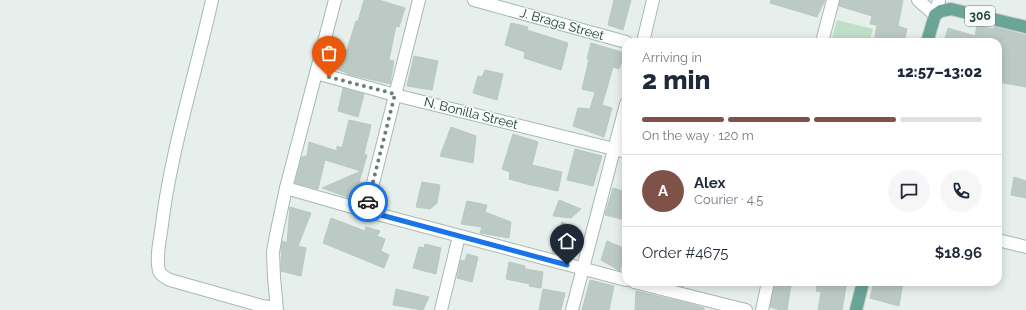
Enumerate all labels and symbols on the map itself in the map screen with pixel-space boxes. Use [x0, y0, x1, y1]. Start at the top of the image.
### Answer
street label: J. Braga Street [518, 5, 606, 43]
road number: 306 [965, 6, 995, 26]
pin [312, 36, 346, 77]
street label: N. Bonilla Street [423, 94, 520, 132]
courier [348, 182, 388, 222]
pin [550, 224, 584, 265]

